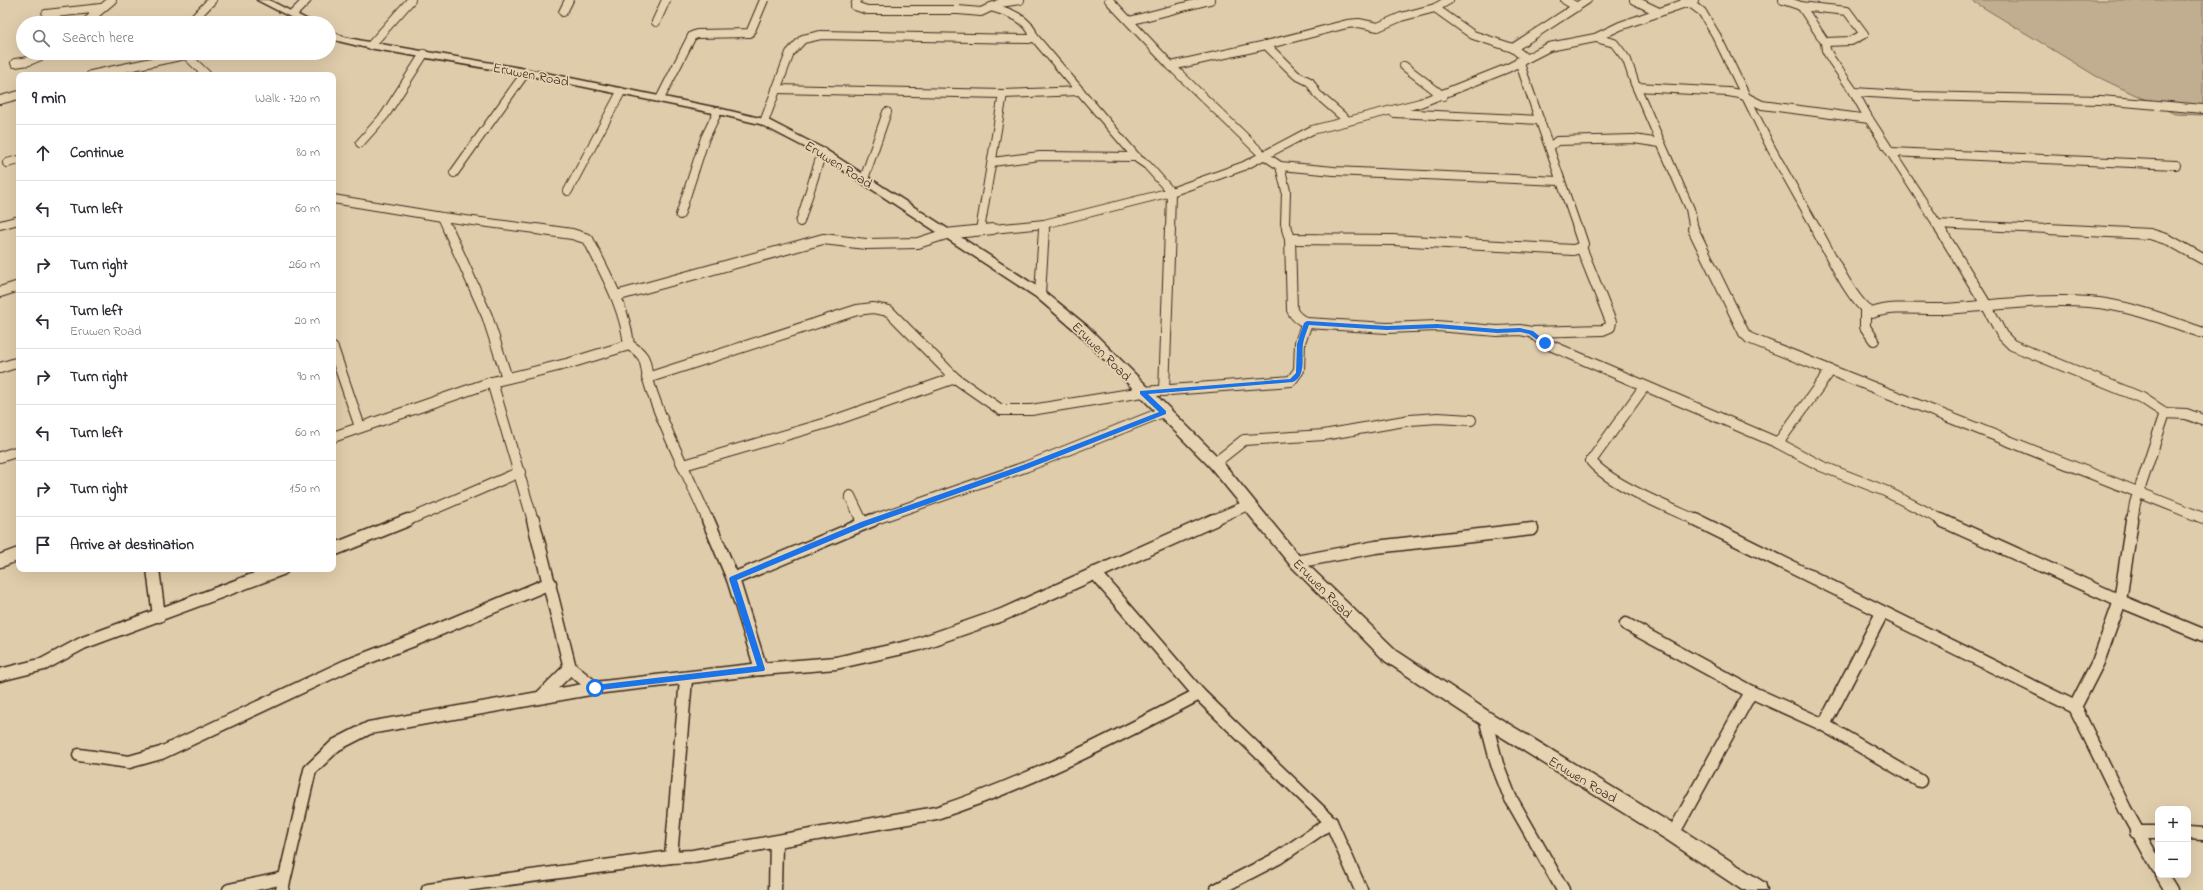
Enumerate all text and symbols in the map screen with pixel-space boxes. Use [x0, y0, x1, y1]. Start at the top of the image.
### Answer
search box [16, 16, 336, 60]
icon: search [30, 27, 52, 49]
text: Search here [62, 27, 134, 49]
street label: Eruwen Road [491, 58, 571, 93]
text: 9 min [32, 86, 66, 111]
text: Walk · 720 m [255, 89, 320, 108]
street label: Eruwen Road [800, 136, 877, 195]
icon: ahead [32, 142, 54, 164]
text: Continue [70, 142, 124, 164]
text: 80 m [296, 143, 320, 162]
icon: left [32, 198, 54, 220]
text: Turn left [70, 198, 123, 220]
text: 60 m [295, 199, 320, 218]
icon: right [32, 254, 54, 276]
text: Turn right [70, 254, 128, 276]
text: 260 m [289, 255, 320, 274]
text: Turn left [70, 300, 123, 322]
icon: left [32, 310, 54, 332]
text: 20 m [295, 311, 320, 330]
street label: Eruwen Road [1066, 317, 1136, 387]
text: Eruwen Road [70, 322, 142, 341]
route end [1536, 334, 1554, 352]
icon: right [32, 366, 54, 388]
text: Turn right [70, 366, 128, 388]
text: 90 m [297, 367, 320, 386]
icon: left [32, 422, 54, 444]
text: Turn left [70, 422, 123, 444]
text: 60 m [295, 423, 320, 442]
icon: right [32, 478, 54, 500]
text: Turn right [70, 478, 128, 500]
text: 150 m [289, 479, 320, 498]
icon: arrive [32, 534, 54, 556]
text: Arrive at destination [70, 534, 194, 556]
street label: Eruwen Road [1287, 554, 1357, 624]
route start [586, 679, 604, 697]
street label: Eruwen Road [1544, 751, 1621, 809]
map controls [2155, 806, 2191, 878]
button: + [2155, 806, 2191, 842]
button: − [2155, 842, 2191, 878]

